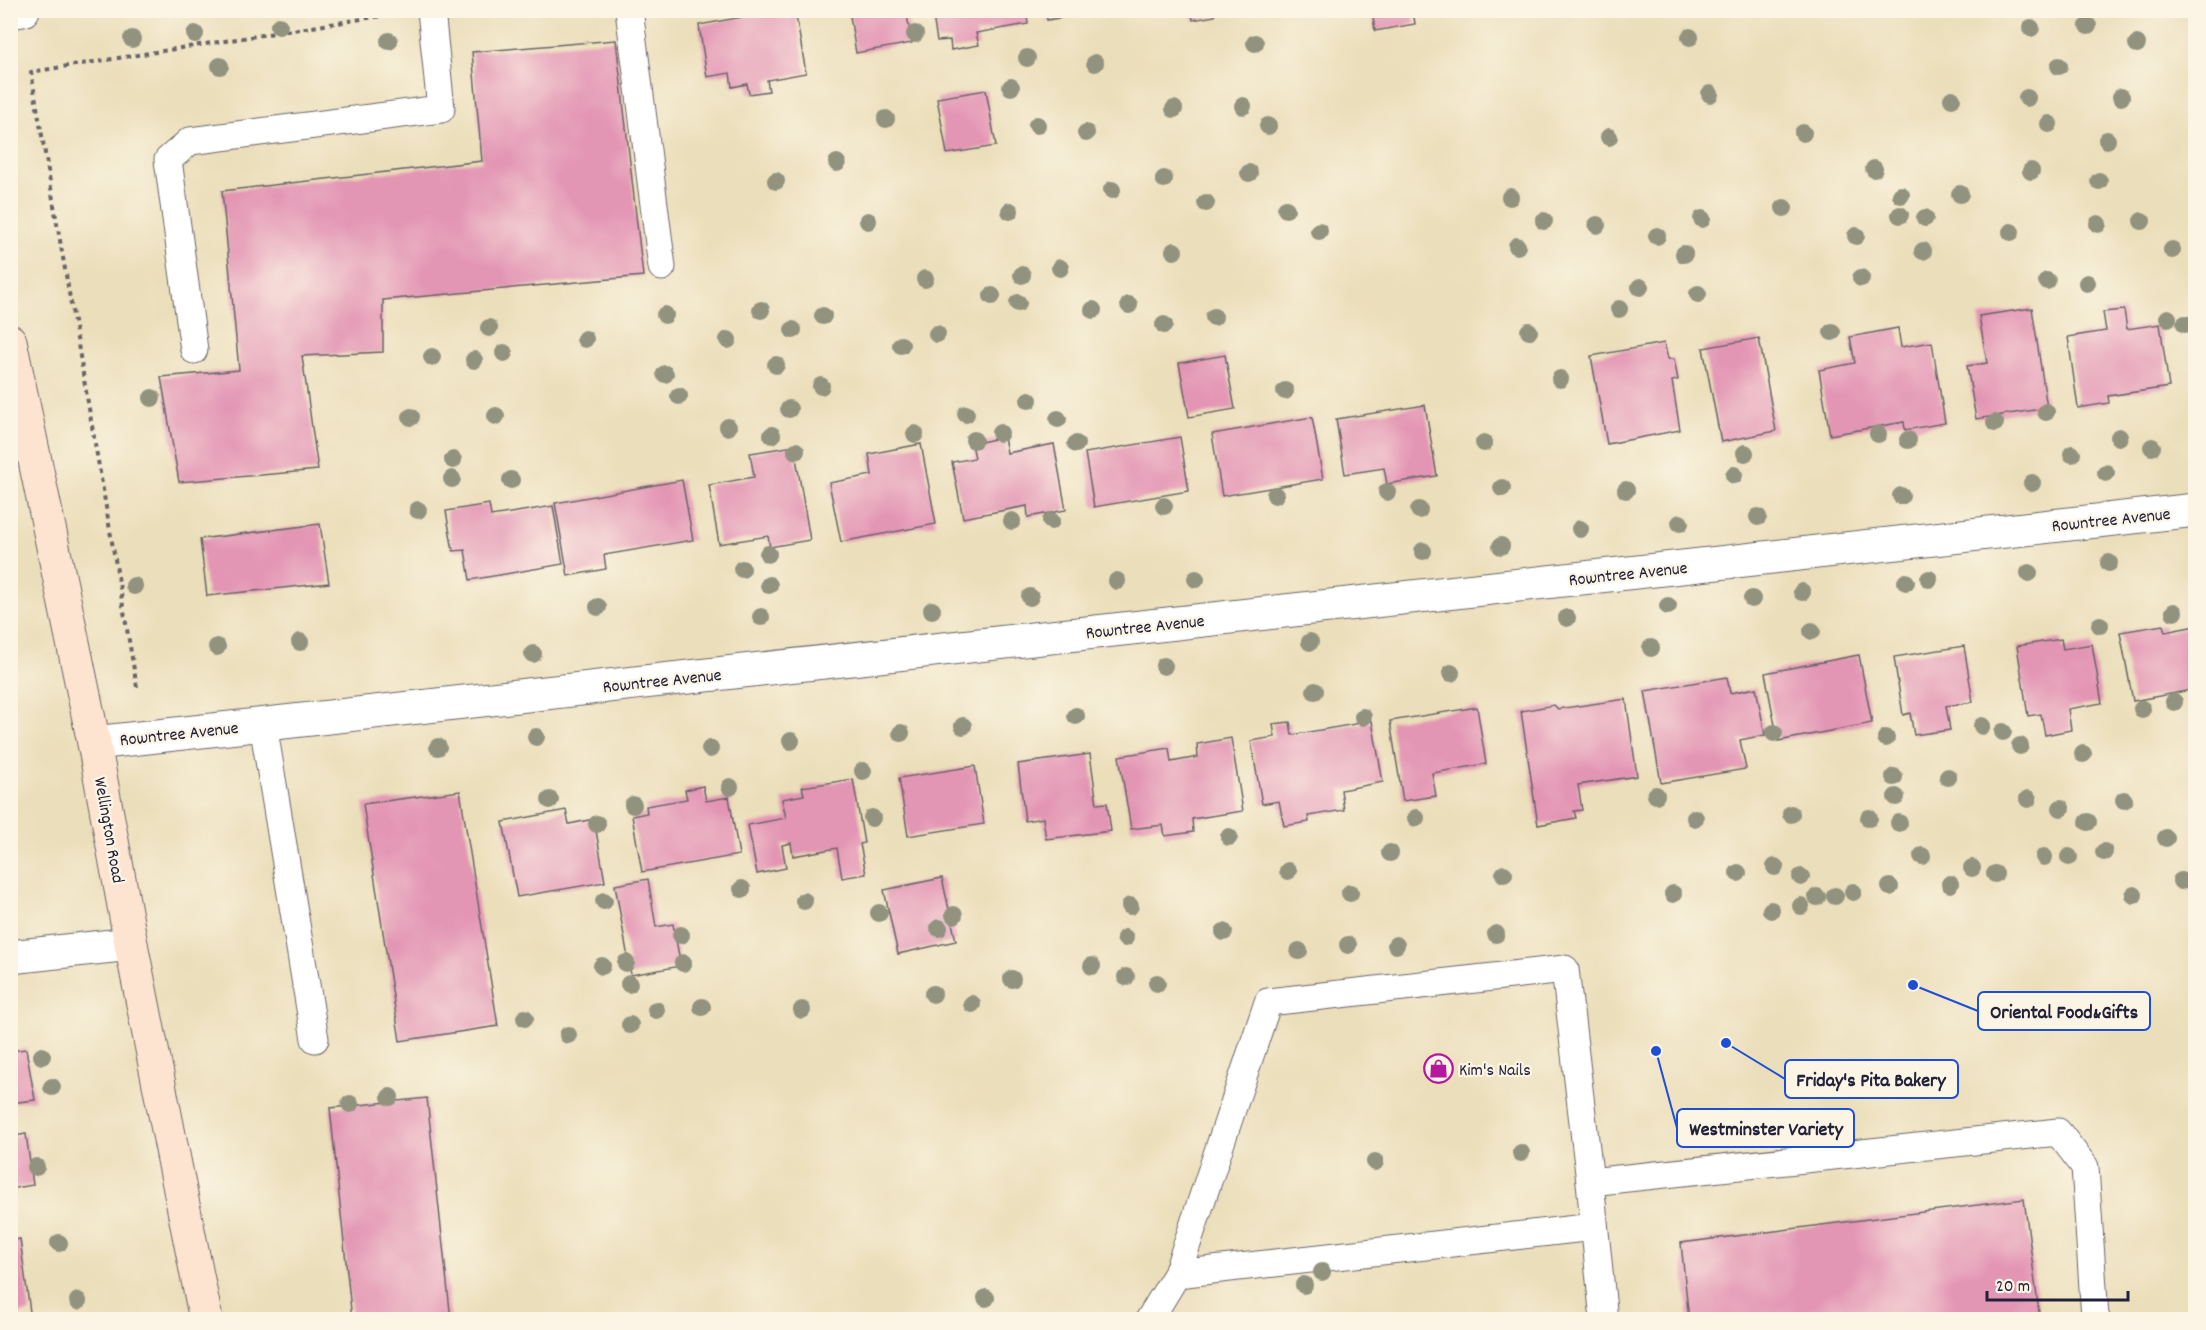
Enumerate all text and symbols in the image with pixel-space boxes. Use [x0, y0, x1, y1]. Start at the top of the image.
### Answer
street label: Rowntree Avenue [2051, 503, 2172, 540]
street label: Rowntree Avenue [1568, 557, 1689, 594]
street label: Rowntree Avenue [1085, 610, 1206, 647]
street label: Rowntree Avenue [602, 664, 723, 701]
street label: Rowntree Avenue [119, 717, 240, 754]
street label: Wellington Road [86, 776, 129, 885]
callout: Oriental Food&Gifts [1978, 992, 2150, 1030]
text: Oriental Food&Gifts [1990, 1000, 2138, 1028]
shop icon: Kim's Nails [1422, 1053, 1454, 1085]
place label: Kim's Nails [1459, 1059, 1531, 1084]
callout: Friday's Pita Bakery [1785, 1060, 1958, 1098]
text: Friday's Pita Bakery [1796, 1068, 1947, 1096]
callout: Westminster Variety [1677, 1109, 1854, 1147]
text: Westminster Variety [1689, 1117, 1844, 1145]
scale bar [1987, 1264, 2128, 1302]
text: 20 m [1996, 1275, 2030, 1300]

